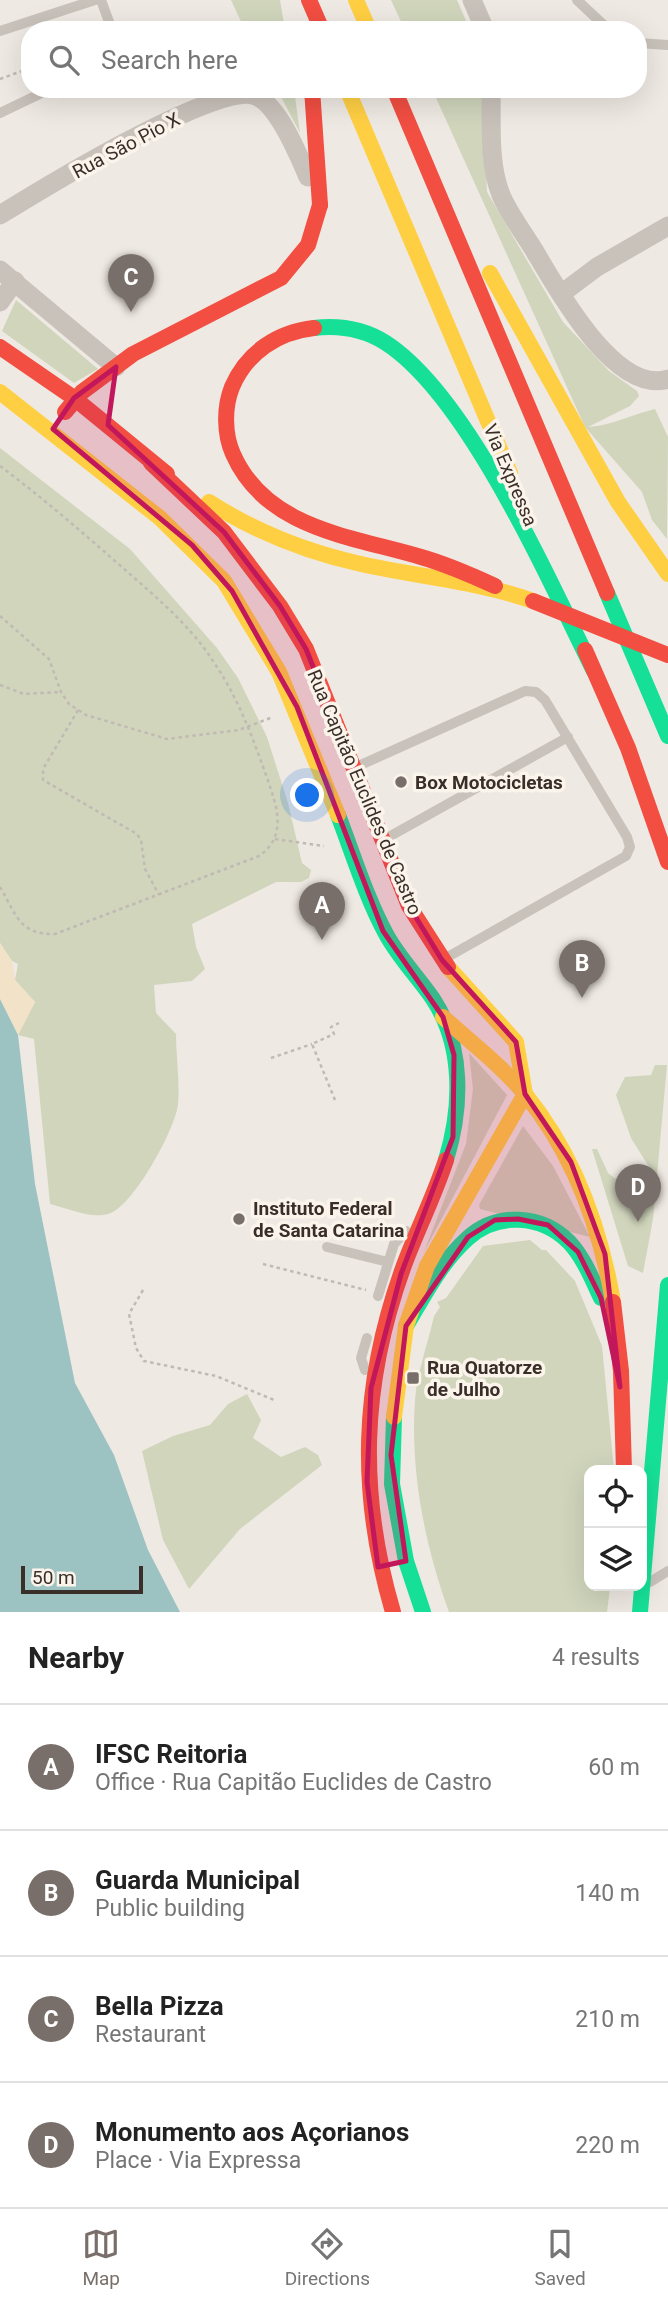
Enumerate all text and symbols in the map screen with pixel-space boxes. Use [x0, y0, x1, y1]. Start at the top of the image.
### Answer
search box [21, 21, 647, 98]
icon: search [45, 41, 83, 79]
text: Search here [101, 45, 238, 75]
street label: Rua São Pio X [69, 107, 184, 183]
pin: C [108, 254, 154, 312]
street label: Via Expressa [479, 421, 542, 530]
street label: Rua Capitão Euclides de Castro [302, 666, 427, 918]
place label: Box Motocicletas [415, 771, 563, 794]
marker: Box Motocicletas [393, 774, 409, 790]
your location [290, 778, 324, 812]
pin: A [299, 882, 345, 940]
pin: B [559, 940, 605, 998]
pin: D [615, 1164, 661, 1222]
place label: Instituto Federal de Santa Catarina [253, 1197, 405, 1242]
marker: Instituto Federal de Santa Catarina [231, 1211, 247, 1227]
place label: Rua Quatorze de Julho [427, 1356, 542, 1401]
marker: Rua Quatorze de Julho [405, 1370, 421, 1386]
map controls [584, 1465, 647, 1591]
button: locate [584, 1465, 647, 1528]
button: layers [584, 1528, 647, 1591]
scale bar [21, 1563, 144, 1595]
text: 50 m [32, 1566, 75, 1589]
text: Nearby [28, 1640, 124, 1675]
text: 4 results [552, 1644, 640, 1671]
text: IFSC Reitoria [95, 1739, 247, 1769]
text: A [43, 1754, 59, 1781]
text: 60 m [588, 1754, 640, 1781]
text: Office · Rua Capitão Euclides de Castro [95, 1769, 492, 1796]
text: Guarda Municipal [95, 1865, 300, 1895]
text: B [44, 1880, 58, 1907]
text: 140 m [575, 1880, 640, 1907]
text: Public building [95, 1895, 245, 1922]
text: Bella Pizza [95, 1991, 224, 2021]
text: C [43, 2006, 59, 2033]
text: 210 m [575, 2006, 640, 2033]
text: Restaurant [95, 2021, 206, 2048]
text: Monumento aos Açorianos [95, 2117, 409, 2147]
text: D [44, 2132, 58, 2159]
text: 220 m [575, 2132, 640, 2159]
text: Place · Via Expressa [95, 2147, 301, 2174]
tab: Map [82, 2225, 120, 2290]
tab: Directions [285, 2225, 370, 2290]
tab: Saved [534, 2225, 586, 2290]

